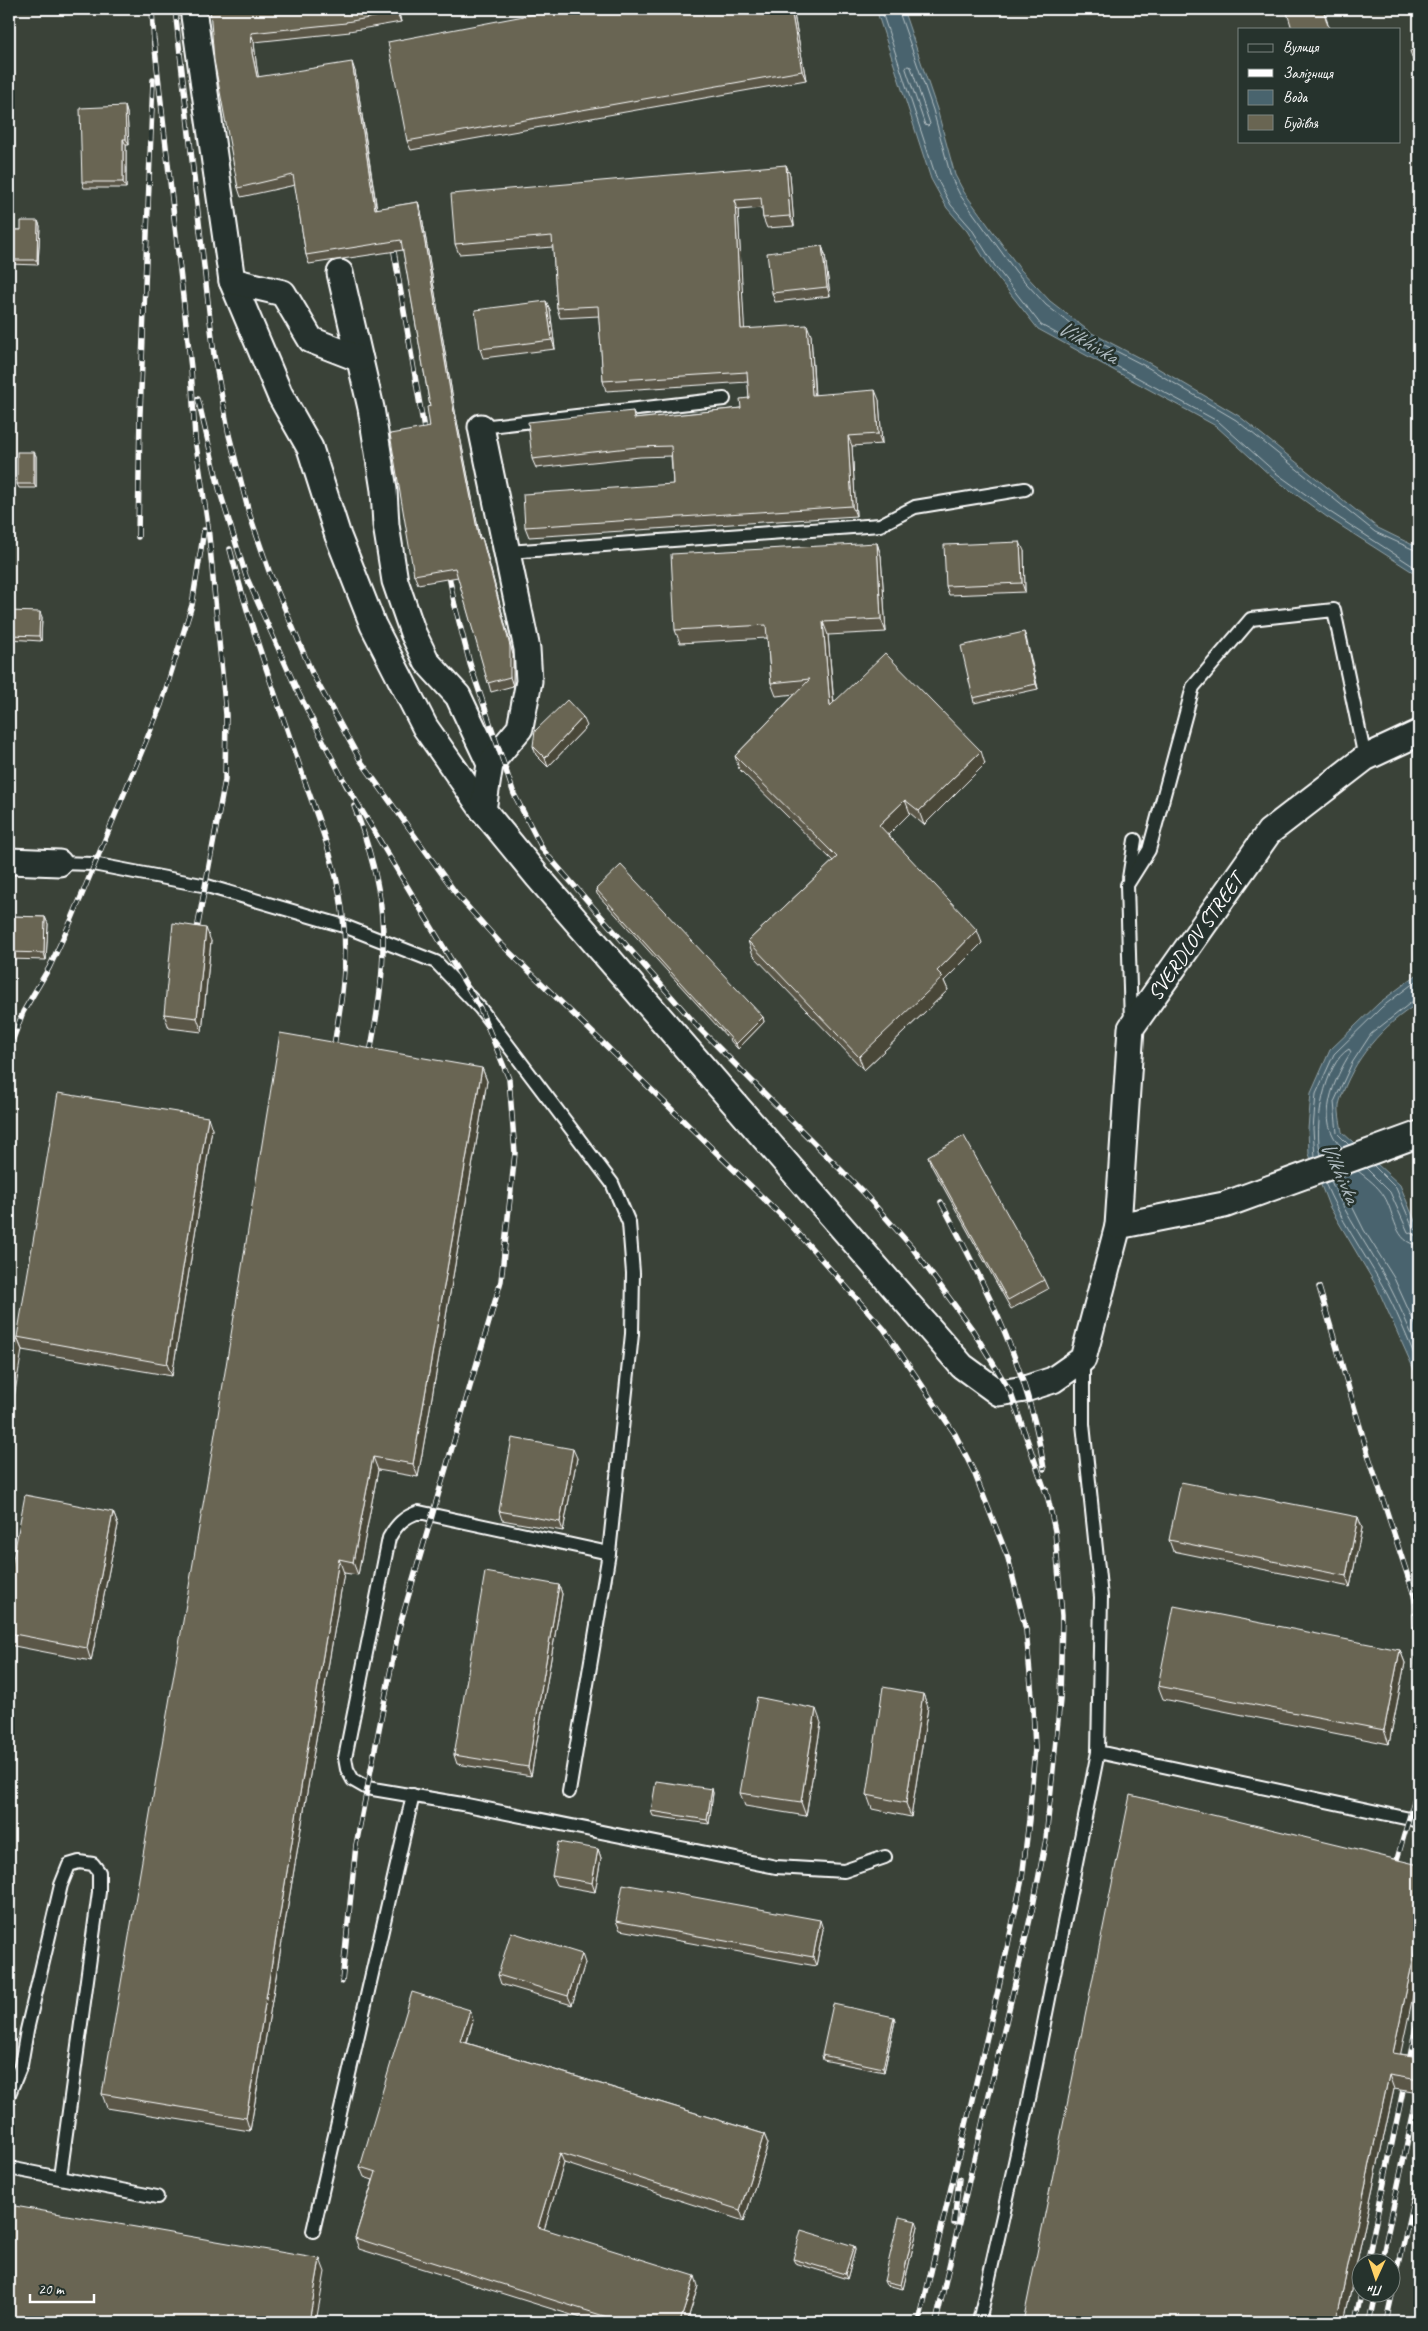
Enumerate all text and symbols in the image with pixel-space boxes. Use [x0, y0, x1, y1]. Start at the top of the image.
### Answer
legend [1238, 28, 1400, 142]
text: Вулиця [1283, 38, 1320, 57]
text: Залізниця [1283, 64, 1334, 83]
text: Вода [1283, 88, 1308, 107]
text: Будівля [1283, 114, 1318, 133]
water label: Vilkhivka [1053, 314, 1126, 372]
street label: SVERDLOV STREET [1142, 865, 1251, 1005]
water label: Vilkhivka [1314, 1137, 1367, 1210]
north arrow [1350, 2254, 1400, 2304]
scale bar [30, 2271, 94, 2303]
text: 20 m [38, 2280, 65, 2299]
text: Пн [1367, 2282, 1383, 2299]

